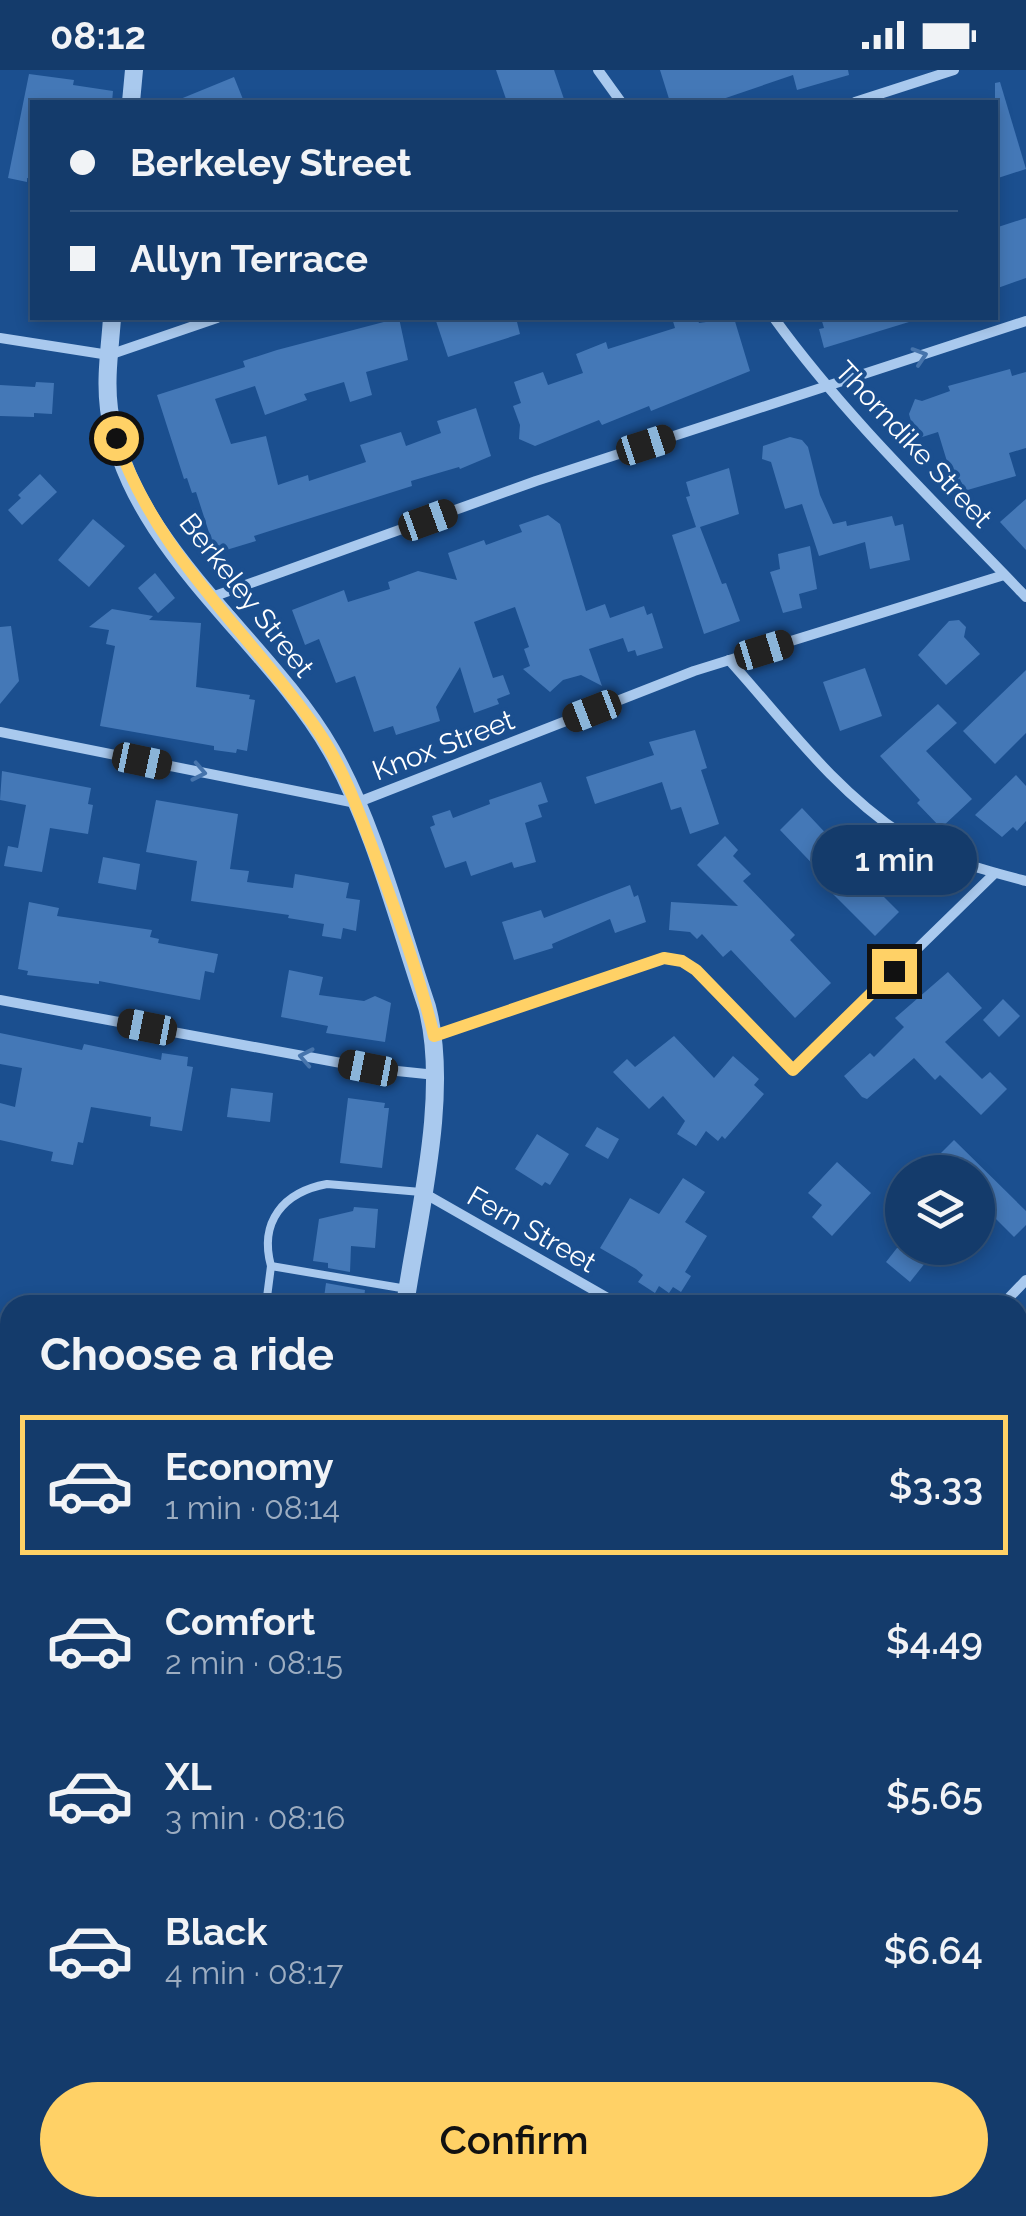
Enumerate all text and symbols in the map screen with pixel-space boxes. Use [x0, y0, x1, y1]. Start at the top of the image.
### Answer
text: 08:12 [50, 13, 146, 58]
text: Berkeley Street [130, 140, 411, 185]
text: Allyn Terrace [130, 236, 368, 281]
one-way arrow [911, 347, 928, 367]
street label: Thorndike Street [828, 354, 999, 535]
route start [94, 416, 139, 461]
car [613, 421, 679, 469]
car [395, 496, 461, 544]
street label: Berkeley Street [173, 507, 321, 684]
car [731, 627, 797, 673]
car [559, 686, 625, 736]
street label: Knox Street [368, 703, 519, 788]
car [110, 740, 174, 782]
one-way arrow [190, 761, 207, 782]
callout: 1 min [812, 826, 976, 896]
text: 1 min [855, 841, 934, 878]
route end [872, 949, 917, 994]
car [115, 1007, 179, 1047]
one-way arrow [298, 1047, 315, 1068]
car [336, 1048, 400, 1088]
map controls [885, 1155, 995, 1265]
button: layers [885, 1155, 995, 1265]
street label: Fern Street [462, 1179, 602, 1280]
text: Choose a ride [40, 1328, 334, 1381]
icon: car [45, 1440, 135, 1530]
text: Economy [165, 1444, 334, 1489]
text: $3.33 [889, 1463, 983, 1508]
text: 1 min · 08:14 [165, 1489, 340, 1526]
icon: car [45, 1595, 135, 1685]
text: Comfort [165, 1599, 315, 1644]
text: $4.49 [886, 1618, 983, 1663]
text: 2 min · 08:15 [165, 1644, 343, 1681]
icon: car [45, 1750, 135, 1840]
text: XL [165, 1754, 212, 1799]
text: $5.65 [886, 1773, 983, 1818]
text: 3 min · 08:16 [165, 1799, 345, 1836]
icon: car [45, 1905, 135, 1995]
text: Black [165, 1909, 267, 1954]
text: $6.64 [883, 1928, 983, 1973]
text: 4 min · 08:17 [165, 1954, 343, 1991]
button: Confirm [40, 2082, 988, 2197]

